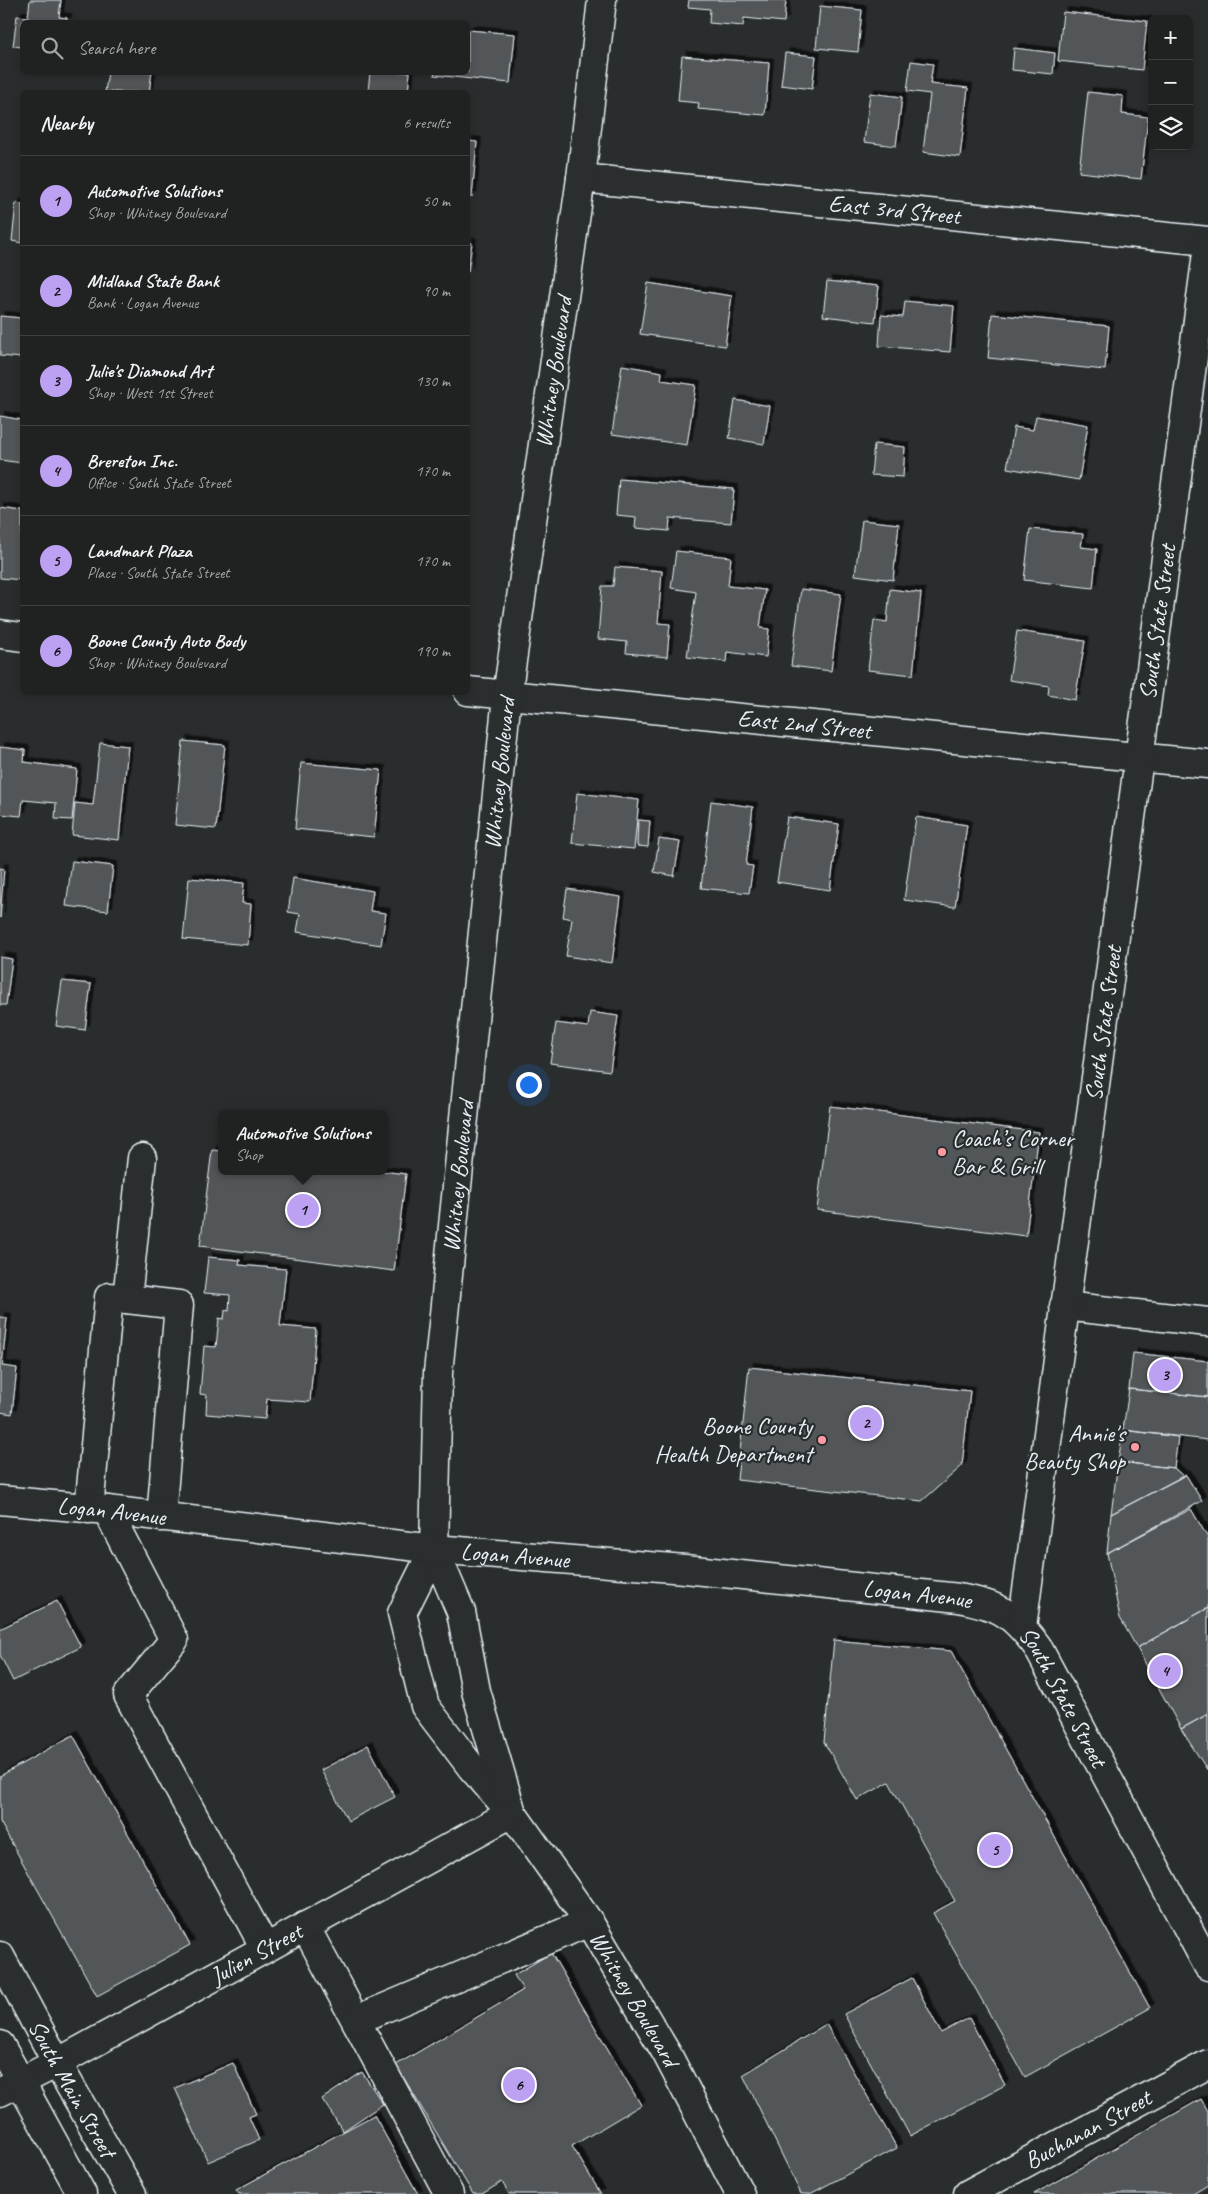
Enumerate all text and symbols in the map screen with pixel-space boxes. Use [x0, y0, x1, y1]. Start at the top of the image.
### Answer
map controls [1148, 15, 1193, 150]
button: + [1148, 15, 1193, 60]
search box [20, 20, 470, 75]
icon: search [38, 34, 66, 62]
text: Search here [78, 36, 155, 60]
button: − [1148, 60, 1193, 105]
button: layers [1148, 105, 1193, 150]
text: Nearby [40, 110, 93, 136]
text: 6 results [403, 113, 450, 133]
text: Automotive Solutions [87, 179, 222, 203]
street label: East 3rd Street [827, 188, 963, 231]
text: 1 [52, 191, 60, 211]
text: 50 m [423, 191, 450, 211]
text: Shop · Whitney Boulevard [87, 203, 226, 223]
text: Midland State Bank [87, 269, 219, 293]
text: 2 [52, 281, 60, 301]
text: 90 m [423, 281, 450, 301]
street label: Whitney Boulevard [528, 291, 579, 449]
text: Bank · Logan Avenue [87, 293, 198, 313]
text: Julie's Diamond Art [87, 359, 212, 383]
text: 3 [52, 371, 60, 391]
text: 130 m [416, 371, 450, 391]
text: Shop · West 1st Street [87, 383, 213, 403]
text: Brereton Inc. [87, 449, 177, 473]
text: 4 [52, 461, 60, 481]
text: 170 m [416, 461, 450, 481]
text: Office · South State Street [87, 473, 231, 493]
text: Landmark Plaza [87, 539, 192, 563]
street label: South State Street [1132, 541, 1183, 701]
text: 5 [53, 551, 59, 571]
text: 170 m [416, 551, 450, 571]
text: Place · South State Street [87, 563, 230, 583]
text: Boone County Auto Body [87, 629, 245, 653]
text: 6 [52, 641, 60, 661]
text: 190 m [416, 641, 450, 661]
text: Shop · Whitney Boulevard [87, 653, 226, 673]
street label: Whitney Boulevard [477, 693, 522, 850]
street label: East 2nd Street [736, 703, 874, 746]
street label: South State Street [1078, 942, 1129, 1103]
your location [516, 1072, 542, 1098]
street label: Whitney Boulevard [435, 1096, 481, 1253]
popup [218, 1110, 388, 1175]
text: Automotive Solutions [236, 1121, 370, 1145]
place label: Coach’s Corner Bar & Grill [952, 1123, 1076, 1181]
text: Shop [236, 1145, 263, 1165]
marker: Coach’s Corner Bar & Grill [936, 1146, 948, 1158]
pin: 1 [287, 1191, 319, 1229]
pin: 3 [1149, 1356, 1181, 1394]
pin: 2 [850, 1404, 882, 1442]
place label: Boone County Health Department [655, 1411, 815, 1469]
place label: Annie's Beauty Shop [1024, 1418, 1128, 1476]
marker: Boone County Health Department [816, 1434, 828, 1446]
marker: Annie's Beauty Shop [1129, 1441, 1141, 1453]
street label: Logan Avenue [56, 1490, 169, 1532]
street label: Logan Avenue [460, 1536, 572, 1575]
street label: Logan Avenue [862, 1573, 976, 1616]
street label: South State Street [1012, 1620, 1115, 1774]
pin: 4 [1149, 1652, 1181, 1690]
pin: 5 [979, 1831, 1011, 1869]
street label: Julien Street [204, 1915, 309, 1992]
street label: Whitney Boulevard [583, 1926, 687, 2075]
street label: South Main Street [22, 2015, 124, 2165]
pin: 6 [503, 2066, 535, 2104]
street label: Buchanan Street [1019, 2082, 1158, 2176]

